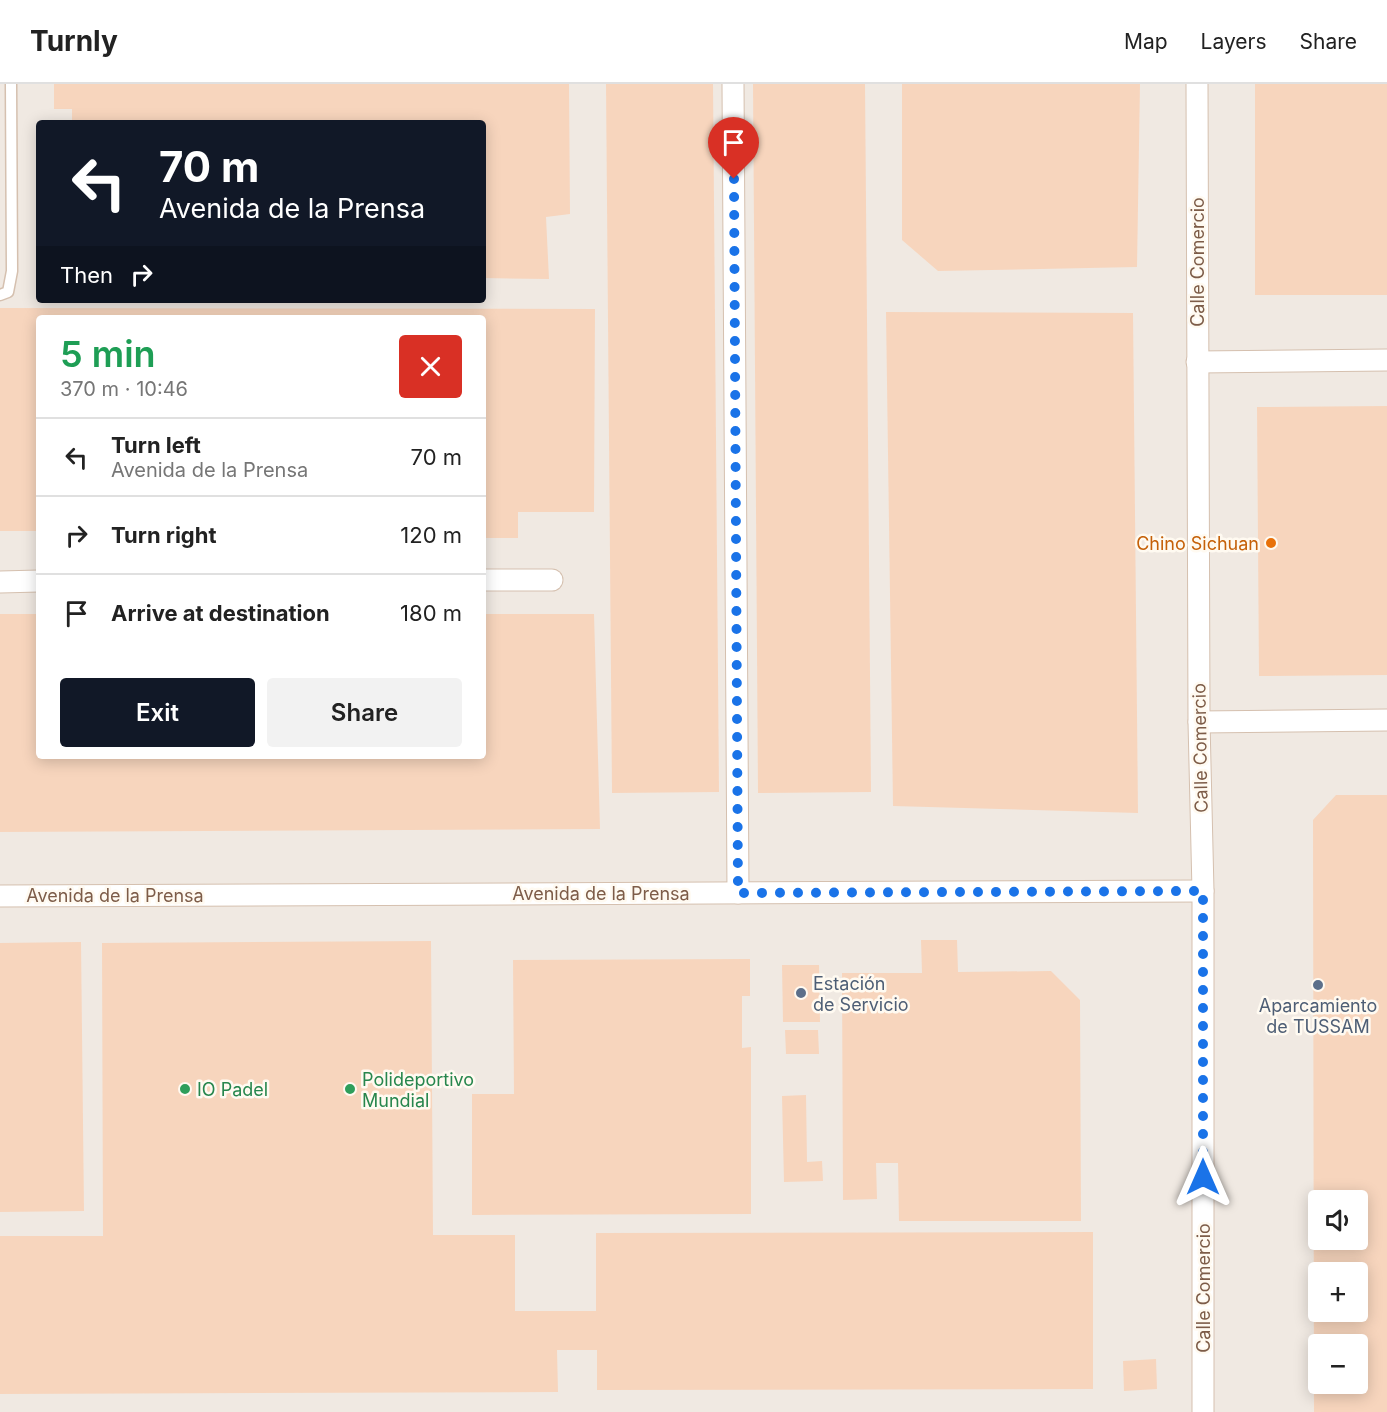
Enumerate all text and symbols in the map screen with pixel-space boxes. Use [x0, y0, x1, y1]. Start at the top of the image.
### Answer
text: Turnly [30, 24, 118, 58]
text: Map [1124, 29, 1168, 54]
text: Layers [1201, 29, 1267, 54]
text: Share [1300, 29, 1357, 54]
pin [708, 117, 759, 179]
icon: arrive [717, 126, 750, 159]
text: 70 m [159, 141, 259, 192]
icon: left [60, 144, 138, 222]
text: Avenida de la Prensa [159, 192, 425, 225]
street label: Calle Comercio [1187, 197, 1208, 327]
icon: right [125, 258, 158, 291]
text: Then [60, 262, 113, 288]
text: 5 min [60, 332, 156, 376]
button: close [399, 335, 462, 398]
text: 370 m · 10:46 [60, 377, 188, 401]
text: Turn left [111, 432, 201, 458]
icon: left [60, 441, 93, 474]
text: 70 m [411, 444, 462, 470]
text: Avenida de la Prensa [111, 458, 308, 482]
icon: right [60, 519, 93, 552]
text: Turn right [111, 522, 217, 548]
text: 120 m [400, 522, 462, 548]
place label: Chino Sichuan [1136, 533, 1259, 554]
marker: Chino Sichuan [1264, 536, 1278, 550]
icon: arrive [60, 597, 93, 630]
text: Arrive at destination [111, 600, 330, 626]
text: 180 m [400, 600, 462, 626]
button: Exit [60, 678, 255, 747]
button: Share [267, 678, 462, 747]
street label: Calle Comercio [1188, 683, 1212, 813]
street label: Avenida de la Prensa [512, 883, 690, 904]
street label: Avenida de la Prensa [26, 885, 204, 906]
place label: Estación de Servicio [813, 973, 909, 1015]
marker: Aparcamiento de TUSSAM [1311, 978, 1325, 992]
marker: Estación de Servicio [794, 986, 808, 1000]
place label: Aparcamiento de TUSSAM [1259, 995, 1377, 1037]
place label: Polideportivo Mundial [362, 1069, 474, 1111]
place label: IO Padel [197, 1079, 268, 1100]
marker: IO Padel [178, 1082, 192, 1096]
marker: Polideportivo Mundial [343, 1082, 357, 1096]
position arrow [1171, 1145, 1235, 1209]
map controls [1308, 1190, 1368, 1394]
button: sound [1308, 1190, 1368, 1250]
street label: Calle Comercio [1193, 1223, 1214, 1353]
button: + [1308, 1262, 1368, 1322]
button: − [1308, 1334, 1368, 1394]

